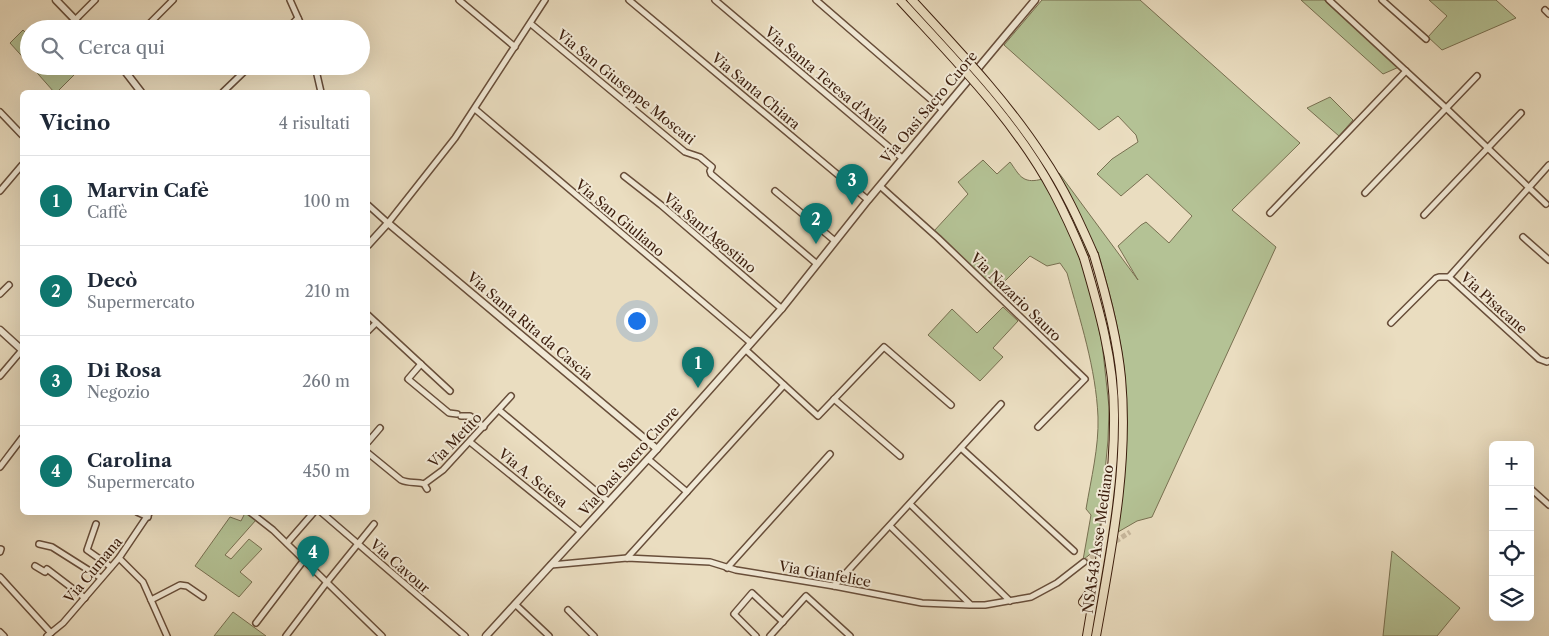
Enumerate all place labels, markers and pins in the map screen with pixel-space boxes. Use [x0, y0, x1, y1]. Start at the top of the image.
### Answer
pin: 3 [836, 164, 868, 205]
pin: 2 [800, 203, 832, 244]
pin: 1 [682, 347, 714, 388]
pin: 4 [297, 536, 329, 577]

